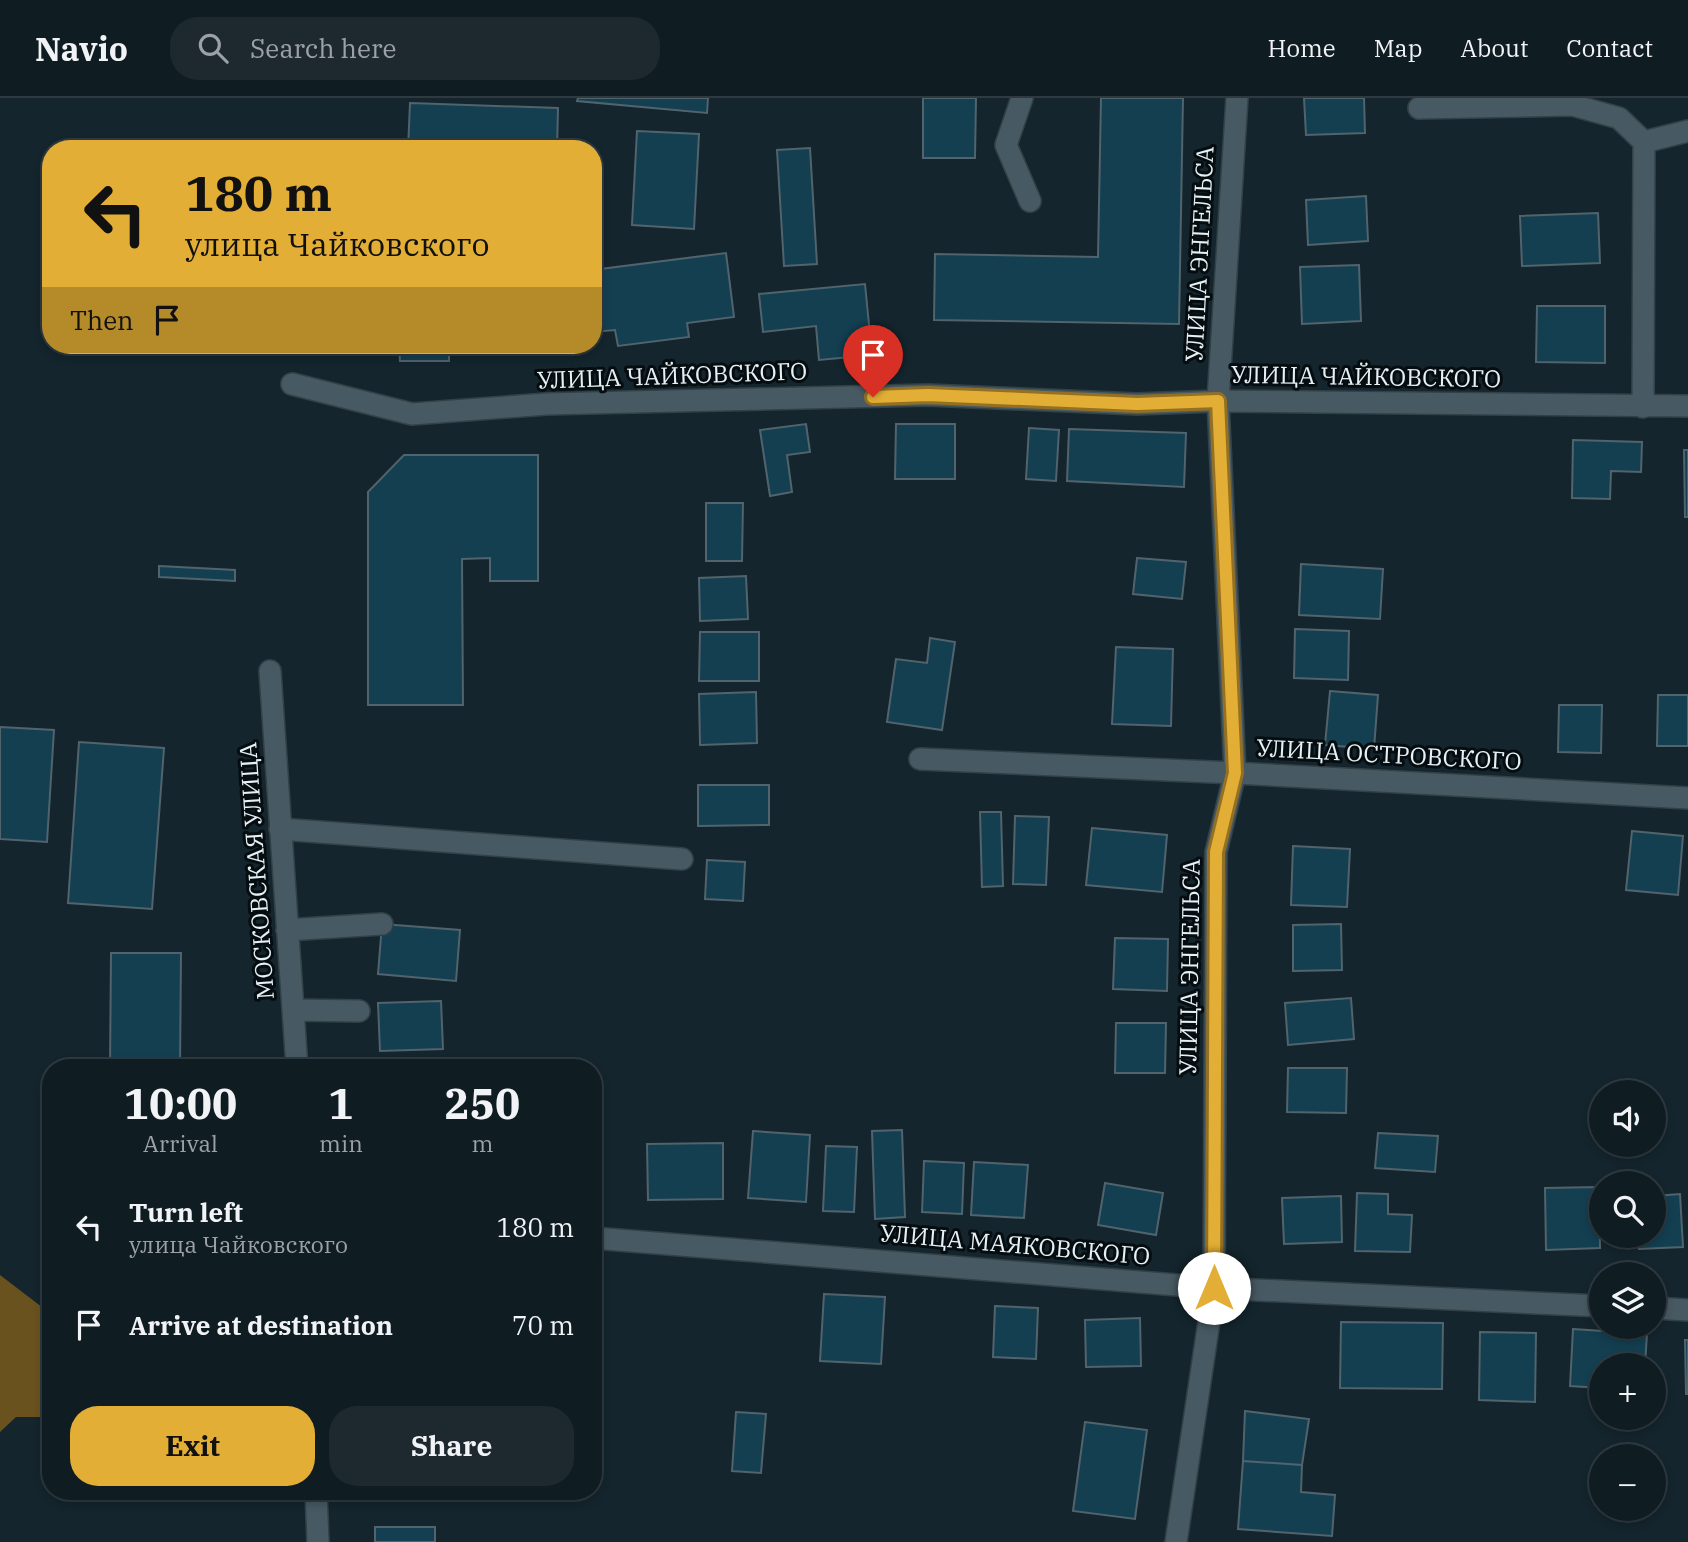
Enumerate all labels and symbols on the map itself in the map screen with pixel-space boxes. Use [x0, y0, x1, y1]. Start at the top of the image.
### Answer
street label: УЛИЦА ЭНГЕЛЬСА [1177, 145, 1221, 363]
pin [843, 325, 903, 397]
street label: УЛИЦА ЧАЙКОВСКОГО [536, 354, 808, 396]
street label: УЛИЦА ЧАЙКОВСКОГО [1231, 358, 1501, 394]
street label: УЛИЦА ОСТРОВСКОГО [1256, 731, 1523, 777]
street label: МОСКОВСКАЯ УЛИЦА [231, 741, 281, 1001]
street label: УЛИЦА ЭНГЕЛЬСА [1171, 858, 1207, 1075]
street label: УЛИЦА МАЯКОВСКОГО [878, 1216, 1152, 1272]
position arrow [1177, 1251, 1251, 1325]

